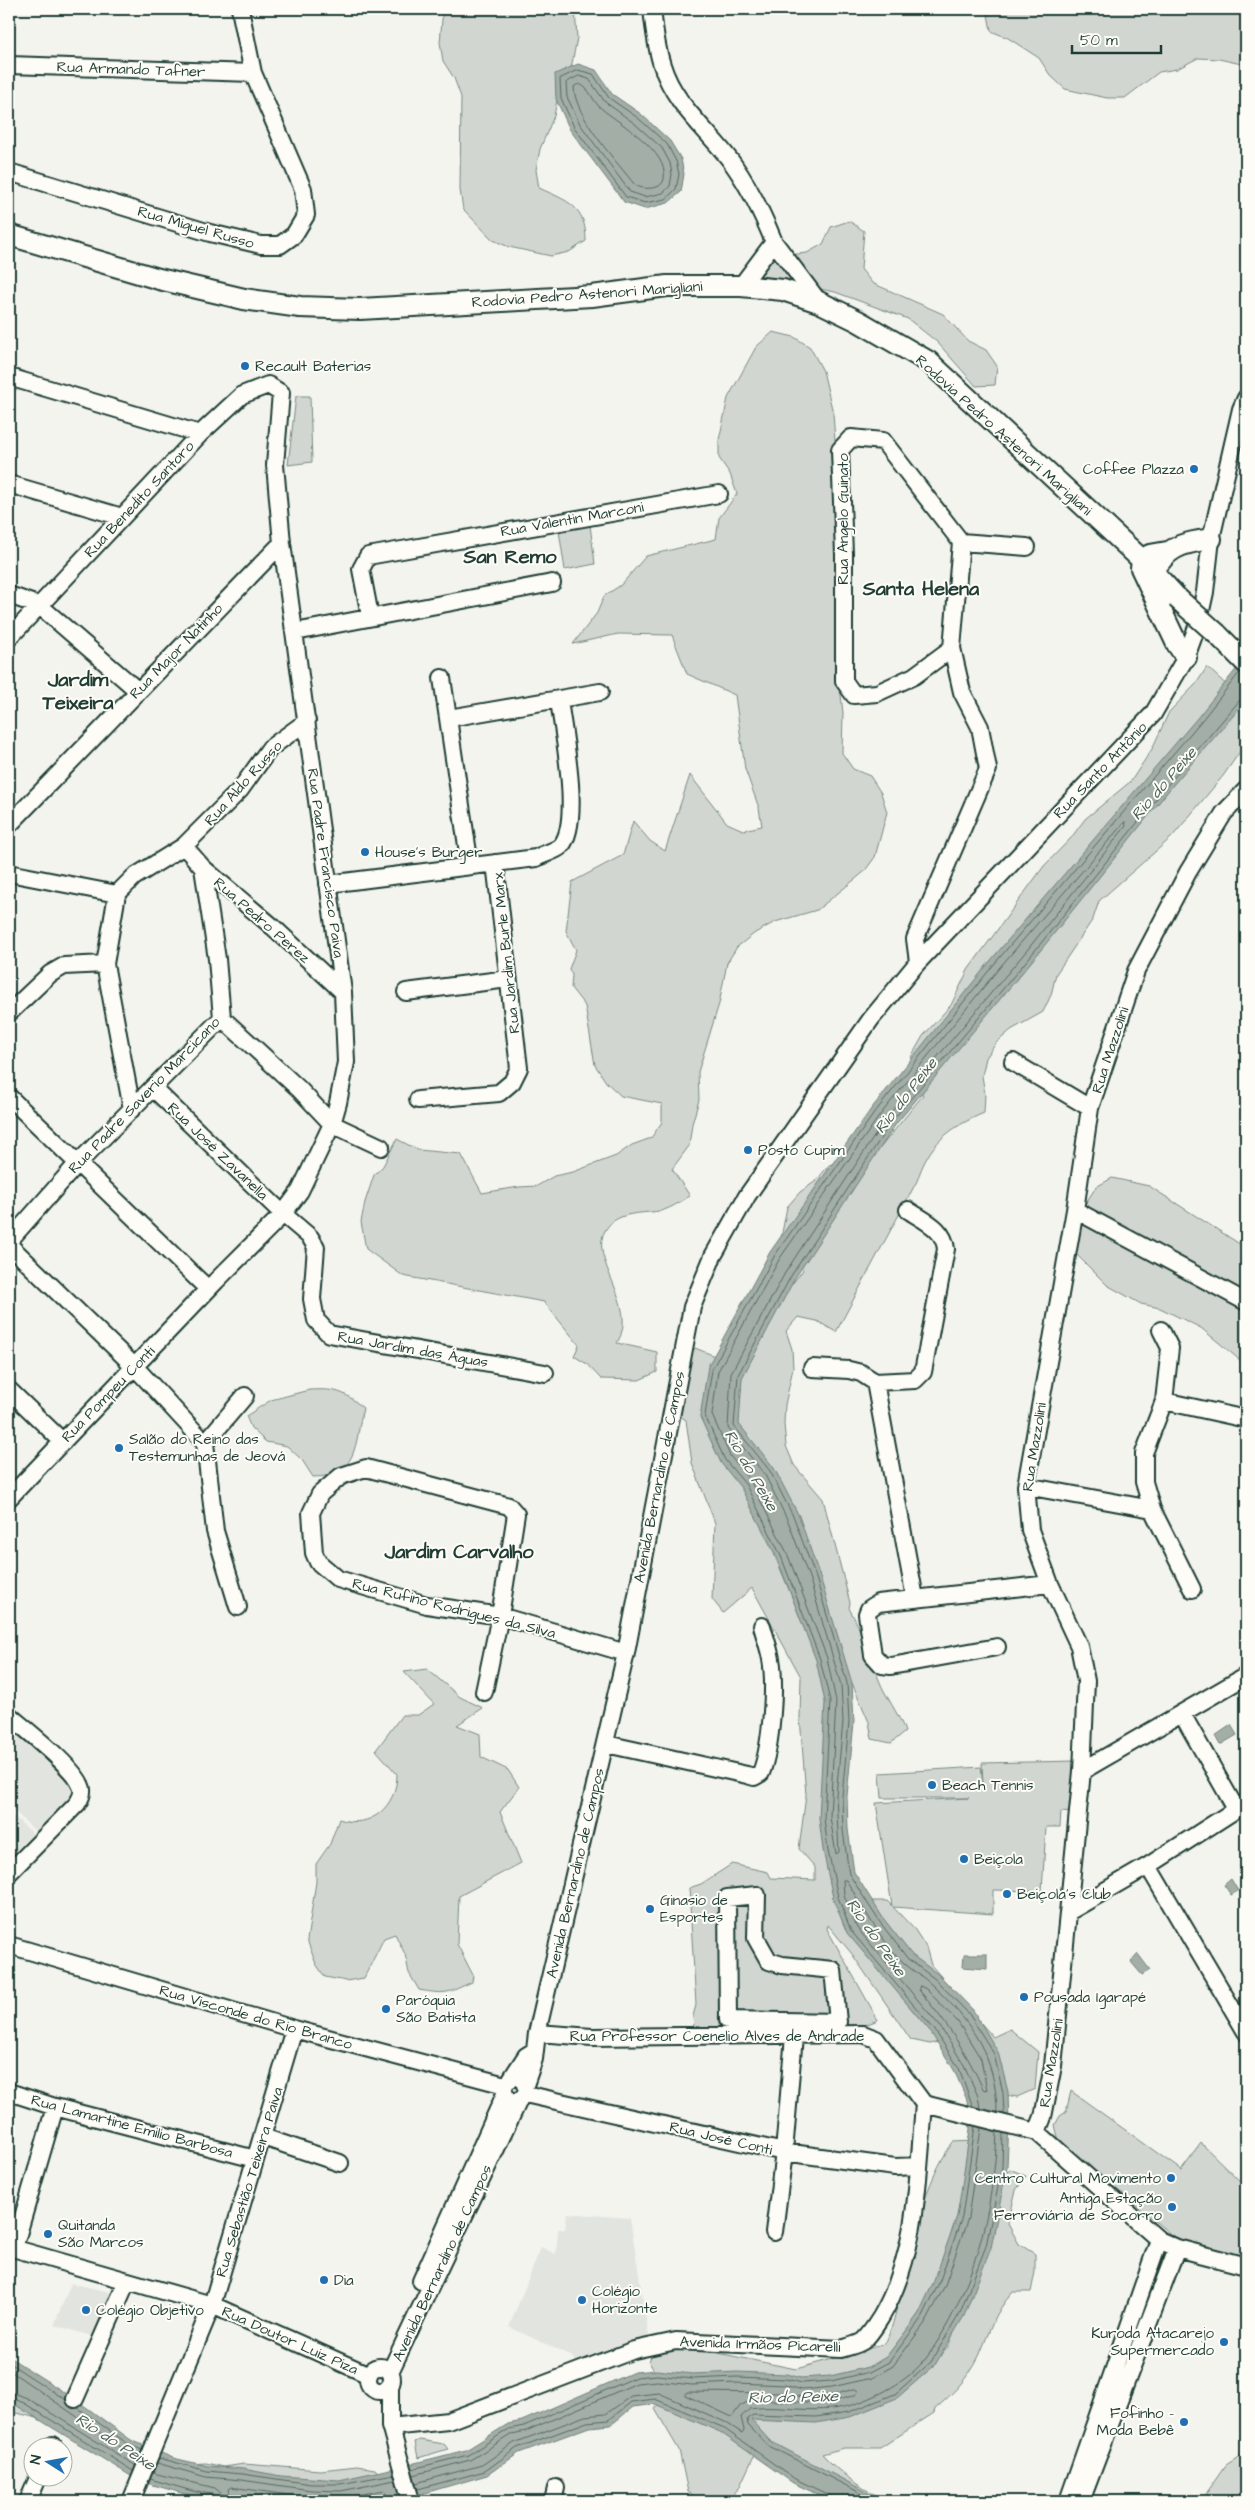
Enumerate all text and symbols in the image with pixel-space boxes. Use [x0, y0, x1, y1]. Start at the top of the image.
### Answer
scale bar [1072, 22, 1161, 54]
text: 50 m [1080, 30, 1118, 51]
street label: Rua Armando Tafner [56, 56, 206, 83]
street label: Rua Miguel Russo [135, 201, 257, 255]
street label: Rodovia Pedro Astenori Marigliani [471, 276, 704, 314]
street label: Rodovia Pedro Astenori Marigliani [910, 350, 1097, 522]
place label: Recault Baterias [255, 356, 372, 377]
marker: Recault Baterias [239, 360, 251, 372]
street label: Rua Benedito Santoro [80, 436, 200, 562]
street label: Rua Angelo Guinato [833, 453, 855, 585]
place label: Coffee Plazza [1083, 459, 1184, 480]
marker: Coffee Plazza [1188, 463, 1200, 475]
street label: Rua Valentin Marconi [499, 496, 646, 542]
district label: San Remo [463, 543, 557, 571]
district label: Santa Helena [862, 575, 980, 603]
street label: Rua Major Natinho [125, 598, 228, 704]
district label: Jardim Teixeira [42, 666, 114, 717]
street label: Rua Santo Antônio [1049, 717, 1152, 823]
street label: Rua Aldo Russo [199, 736, 288, 830]
water label: Rio do Peixe [1126, 741, 1203, 825]
street label: Rua Padre Francisco Paiva [302, 767, 349, 960]
place label: House's Burger [375, 842, 482, 864]
marker: House's Burger [359, 846, 371, 858]
street label: Rua Jardim Burle Marx [487, 870, 525, 1035]
street label: Rua Pedro Perez [209, 873, 315, 969]
street label: Rua Mazzolini [1087, 1004, 1135, 1096]
street label: Rua Padre Saverio Marcicano [64, 1012, 225, 1178]
water label: Rio do Peixe [869, 1052, 943, 1138]
street label: Rua José Zavanella [163, 1098, 273, 1205]
place label: Posto Cupim [758, 1140, 845, 1161]
marker: Posto Cupim [742, 1144, 754, 1156]
street label: Rua Jardim das Águas [336, 1326, 490, 1374]
street label: Rua Pompeu Conti [57, 1341, 160, 1447]
street label: Avenida Bernardino de Campos [629, 1369, 690, 1585]
street label: Rua Mazzolini [1017, 1400, 1052, 1493]
water label: Rio do Peixe [719, 1426, 784, 1516]
place label: Salão do Reino das Testemunhas de Jeová [129, 1429, 286, 1467]
marker: Salão do Reino das Testemunhas de Jeová [113, 1442, 125, 1454]
district label: Jardim Carvalho [384, 1538, 534, 1566]
street label: Rua Rufino Rodrigues da Silva [350, 1573, 558, 1645]
street label: Avenida Bernardino de Campos [541, 1766, 610, 1980]
place label: Beach Tennis [942, 1775, 1034, 1796]
marker: Beach Tennis [926, 1779, 938, 1791]
place label: Beiçola [974, 1849, 1023, 1870]
marker: Beiçola [958, 1853, 970, 1865]
place label: Beiçola's Club [1017, 1884, 1112, 1905]
marker: Beiçola's Club [1001, 1888, 1013, 1900]
place label: Ginasio de Esportes [660, 1890, 728, 1928]
water label: Rio do Peixe [841, 1894, 912, 1982]
marker: Ginasio de Esportes [644, 1903, 656, 1915]
street label: Rua Visconde do Rio Branco [157, 1980, 355, 2055]
place label: Pousada Igarapé [1034, 1987, 1146, 2009]
place label: Paróquia São Batista [396, 1990, 476, 2028]
marker: Pousada Igarapé [1018, 1991, 1030, 2003]
marker: Paróquia São Batista [380, 2003, 392, 2015]
street label: Rua Mazzolini [1034, 2016, 1069, 2109]
street label: Rua Professor Coenelio Alves de Andrade [570, 2026, 864, 2047]
street label: Rua Sebastião Teixeira Paiva [211, 2084, 289, 2280]
street label: Rua Lamartine Emilio Barbosa [29, 2089, 235, 2164]
street label: Rua José Conti [667, 2116, 775, 2161]
street label: Avenida Bernardino de Campos [387, 2161, 498, 2365]
place label: Centro Cultural Movimento [975, 2168, 1162, 2189]
marker: Centro Cultural Movimento [1165, 2172, 1177, 2184]
place label: Antiga Estação Ferroviária de Socorro [994, 2188, 1163, 2226]
marker: Antiga Estação Ferroviária de Socorro [1166, 2201, 1178, 2213]
place label: Quitanda São Marcos [58, 2215, 144, 2253]
marker: Quitanda São Marcos [42, 2228, 54, 2240]
place label: Dia [334, 2270, 354, 2291]
marker: Dia [318, 2274, 330, 2286]
place label: Colégio Horizonte [592, 2281, 658, 2319]
marker: Colégio Horizonte [576, 2294, 588, 2306]
place label: Colégio Objetivo [96, 2300, 204, 2322]
street label: Rua Doutor Luiz Piza [218, 2301, 362, 2380]
marker: Colégio Objetivo [80, 2304, 92, 2316]
place label: Kuroda Atacarejo Supermercado [1091, 2323, 1215, 2361]
street label: Avenida Irmãos Picarelli [679, 2331, 841, 2358]
marker: Kuroda Atacarejo Supermercado [1218, 2336, 1230, 2348]
water label: Rio do Peixe [748, 2385, 840, 2409]
place label: Fofinho - Moda Bebê [1097, 2403, 1174, 2441]
water label: Rio do Peixe [72, 2408, 160, 2476]
marker: Fofinho - Moda Bebê [1178, 2416, 1190, 2428]
north arrow [22, 2438, 72, 2488]
text: N [26, 2453, 47, 2466]

